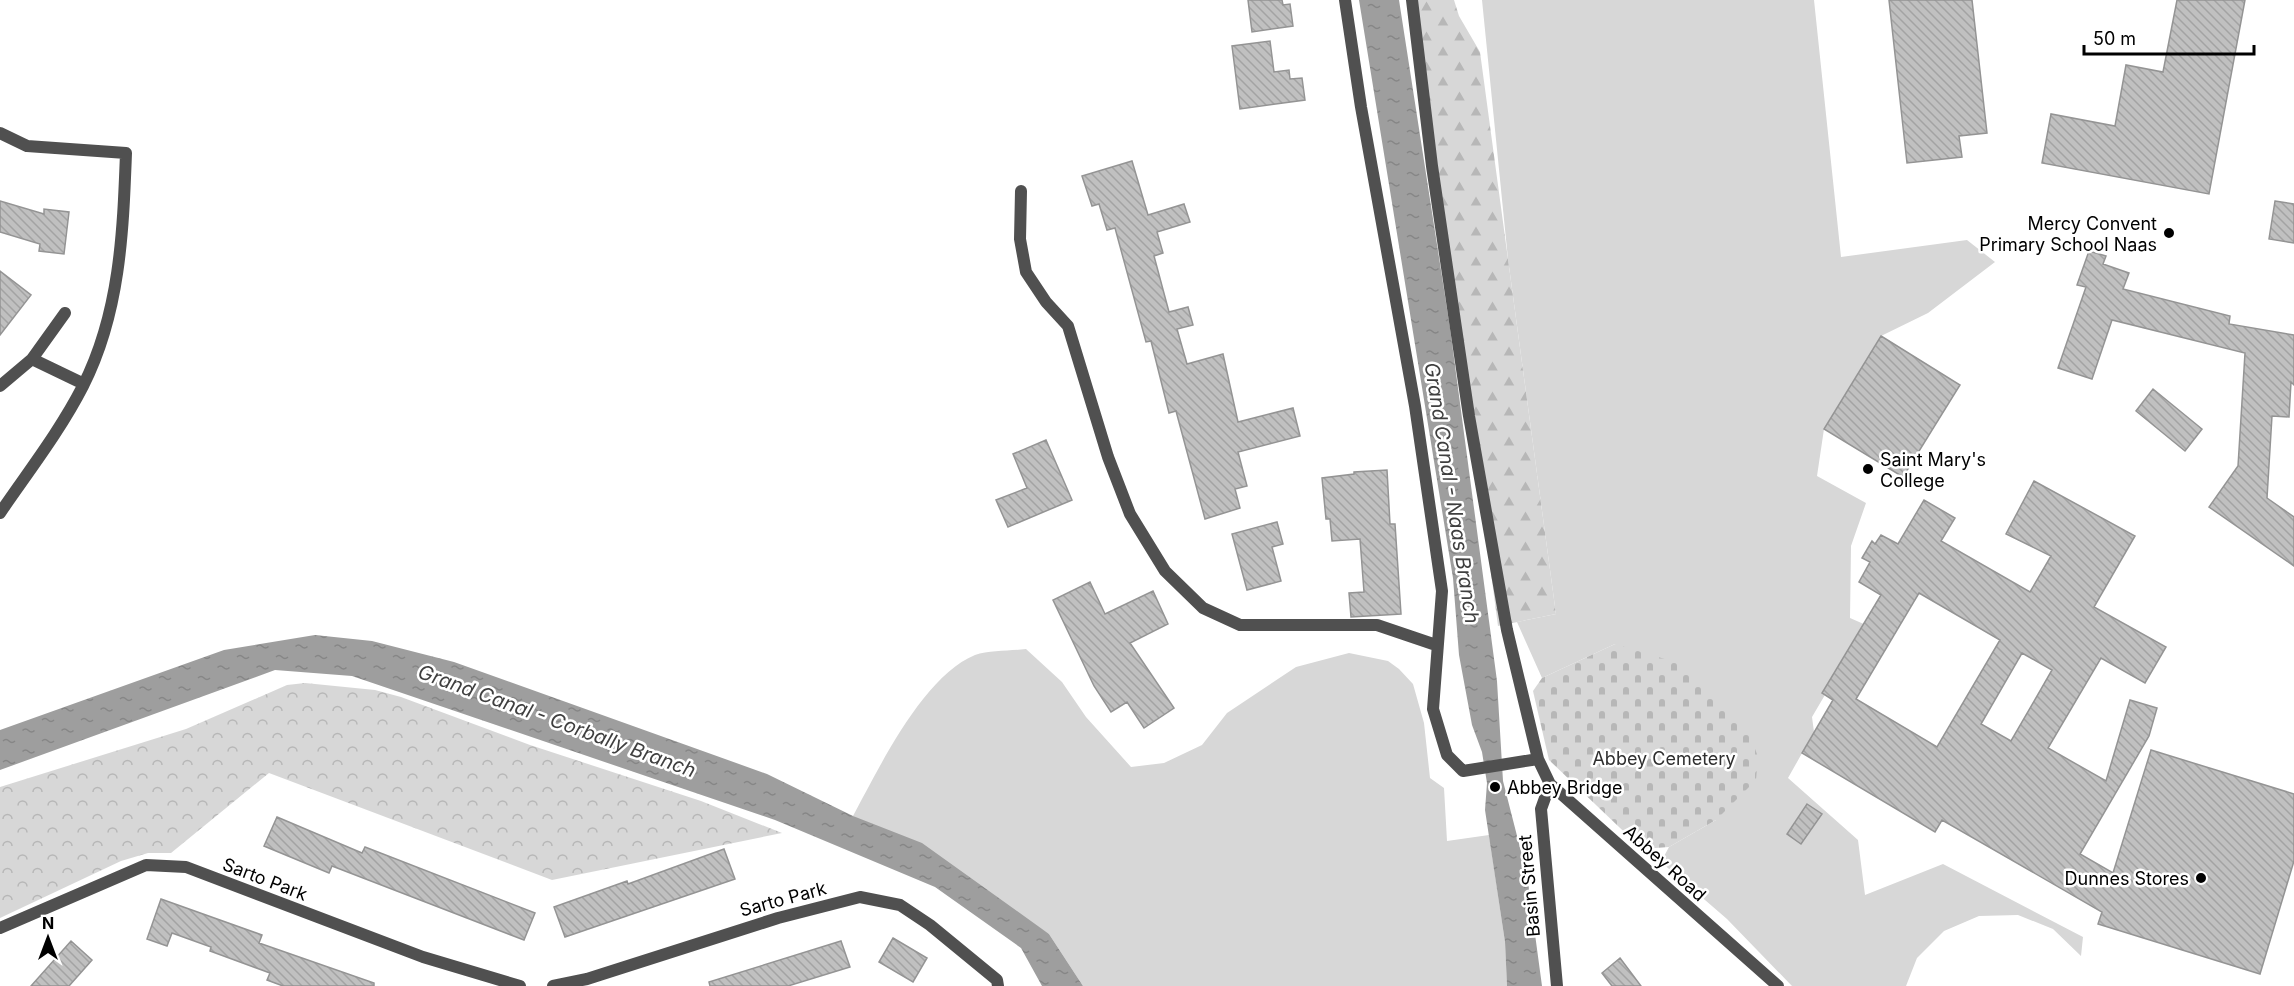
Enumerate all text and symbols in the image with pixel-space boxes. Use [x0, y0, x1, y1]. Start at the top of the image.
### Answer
scale bar [2084, 18, 2254, 56]
text: 50 m [2093, 28, 2136, 49]
place label: Mercy Convent Primary School Naas [1979, 213, 2157, 255]
marker: Mercy Convent Primary School Naas [2162, 226, 2176, 240]
water label: Grand Canal - Naas Branch [1420, 361, 1484, 625]
place label: Saint Mary's College [1880, 449, 1986, 491]
marker: Saint Mary's College [1861, 462, 1875, 476]
water label: Grand Canal - Corbally Branch [415, 660, 699, 782]
park label: Abbey Cemetery [1592, 748, 1736, 769]
place label: Abbey Bridge [1507, 777, 1623, 798]
marker: Abbey Bridge [1488, 780, 1502, 794]
street label: Abbey Road [1620, 821, 1710, 905]
street label: Basin Street [1514, 834, 1544, 938]
street label: Sarto Park [220, 853, 310, 905]
place label: Dunnes Stores [2065, 868, 2189, 889]
marker: Dunnes Stores [2194, 871, 2208, 885]
street label: Sarto Park [737, 877, 829, 921]
north arrow [18, 908, 78, 968]
text: N [42, 913, 54, 933]

